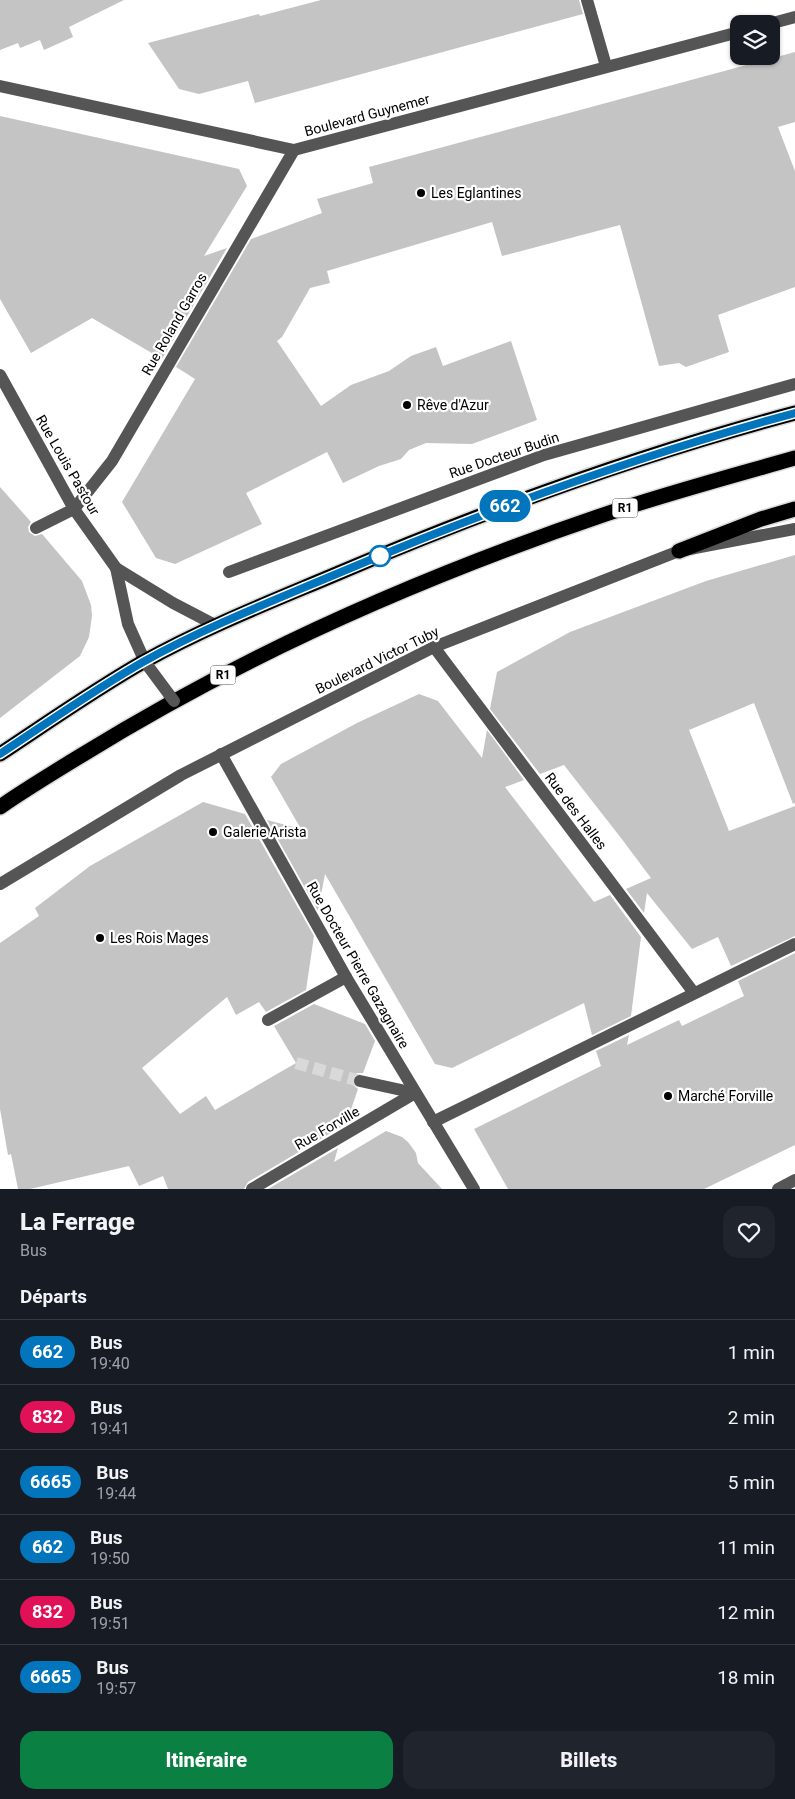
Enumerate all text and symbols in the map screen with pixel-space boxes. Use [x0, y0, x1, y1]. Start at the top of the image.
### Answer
map controls [730, 15, 780, 65]
button: layers [730, 15, 780, 65]
street label: Boulevard Guynemer [303, 91, 432, 139]
place label: Les Eglantines [431, 185, 521, 201]
marker: Les Eglantines [415, 187, 427, 199]
street label: Rue Roland Garros [138, 270, 210, 378]
place label: Rêve d'Azur [417, 397, 489, 413]
marker: Rêve d'Azur [401, 399, 413, 411]
street label: Rue Louis Pastour [33, 412, 103, 518]
street label: Rue Docteur Budin [447, 429, 561, 481]
line badge: 662 [476, 490, 534, 522]
text: 662 [490, 495, 520, 516]
road number: R1 [612, 498, 638, 518]
unlabelled marker [369, 545, 391, 567]
street label: Boulevard Victor Tuby [313, 623, 442, 697]
road number: R1 [210, 666, 236, 684]
street label: Rue des Halles [542, 769, 610, 853]
place label: Galerie Arista [223, 824, 307, 840]
marker: Galerie Arista [207, 826, 219, 838]
street label: Rue Docteur Pierre Gazagnaire [304, 879, 412, 1051]
place label: Les Rois Mages [110, 930, 209, 946]
marker: Les Rois Mages [94, 932, 106, 944]
place label: Marché Forville [678, 1088, 773, 1104]
marker: Marché Forville [662, 1090, 674, 1102]
street label: Rue Forville [292, 1103, 362, 1153]
button: heart [723, 1206, 775, 1258]
text: La Ferrage [20, 1208, 135, 1236]
text: Bus [20, 1241, 47, 1260]
text: Départs [20, 1285, 87, 1308]
text: Bus [90, 1331, 123, 1354]
text: 662 [32, 1341, 63, 1362]
text: 1 min [728, 1341, 775, 1364]
text: 19:40 [90, 1354, 130, 1373]
text: Bus [90, 1396, 123, 1419]
text: 832 [32, 1406, 63, 1427]
text: 2 min [728, 1406, 775, 1429]
text: 19:41 [90, 1419, 130, 1438]
text: Bus [96, 1461, 129, 1484]
text: 6665 [30, 1471, 71, 1492]
text: 5 min [728, 1471, 775, 1494]
text: 19:44 [96, 1484, 136, 1503]
text: Bus [90, 1526, 123, 1549]
text: 662 [32, 1536, 63, 1557]
text: 11 min [717, 1536, 775, 1559]
text: 19:50 [90, 1549, 130, 1568]
text: Bus [90, 1591, 123, 1614]
text: 832 [32, 1601, 63, 1622]
text: 12 min [717, 1601, 775, 1624]
text: 19:51 [90, 1614, 130, 1633]
text: Bus [96, 1656, 129, 1679]
text: 6665 [30, 1666, 71, 1687]
text: 18 min [717, 1666, 775, 1689]
text: 19:57 [96, 1679, 136, 1698]
button: Itinéraire [20, 1731, 393, 1789]
button: Billets [403, 1731, 775, 1789]

